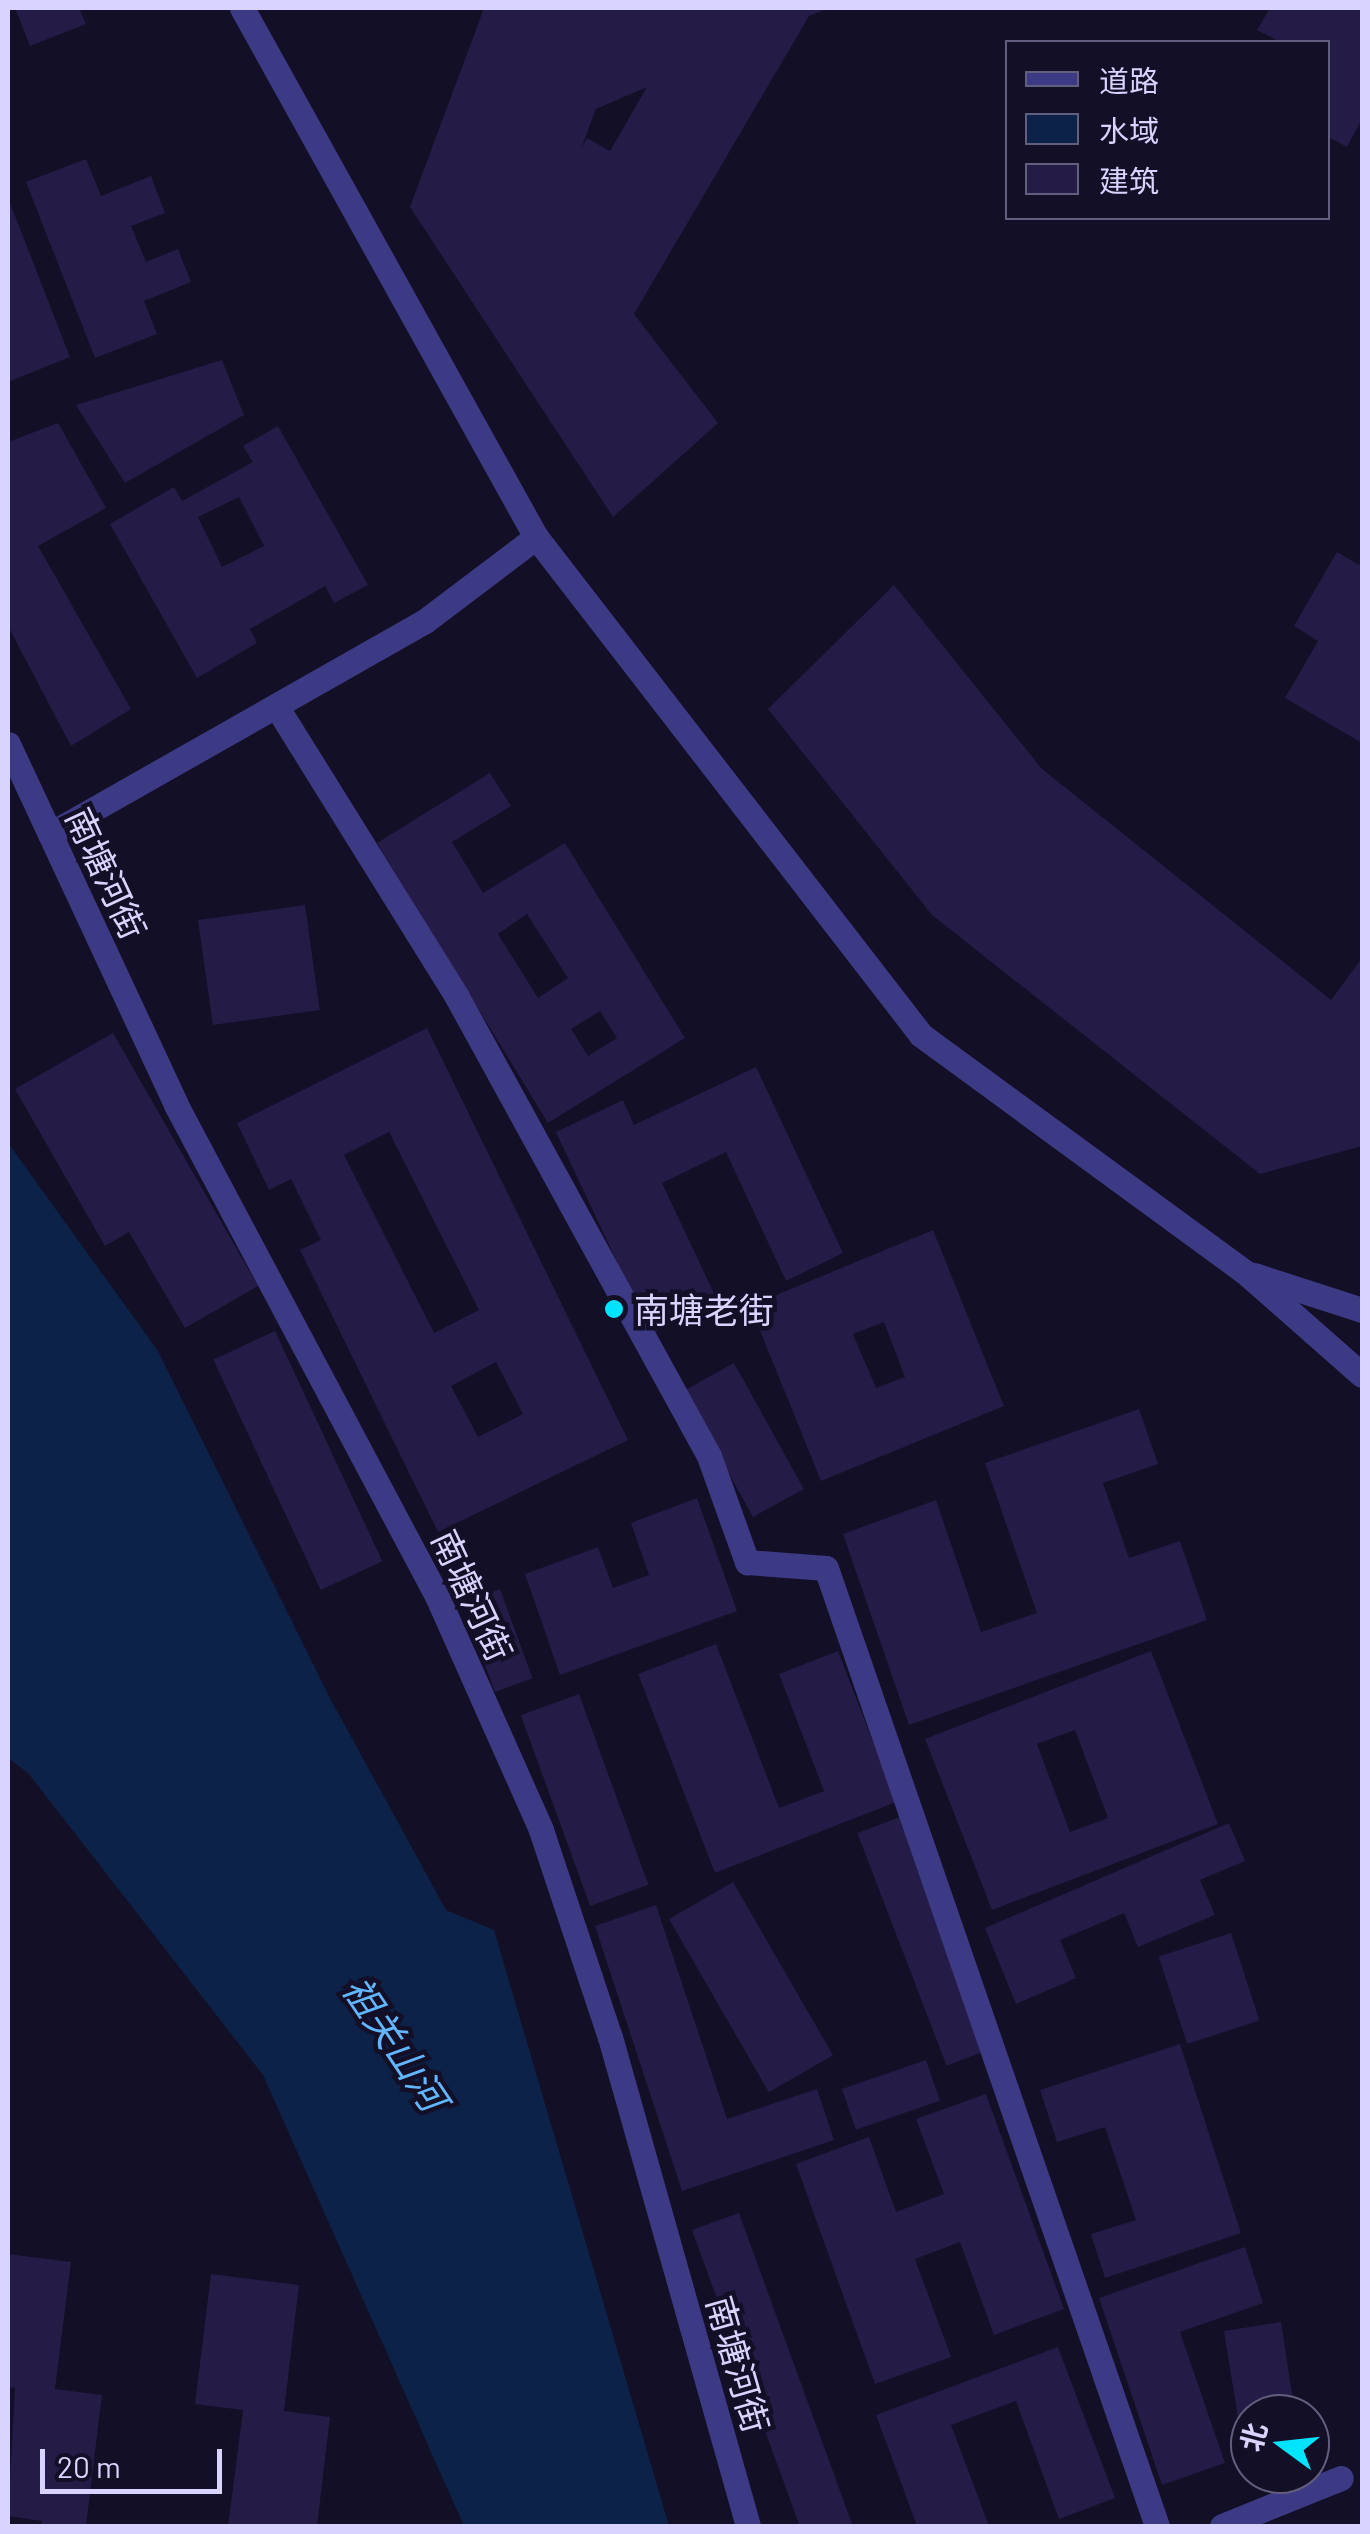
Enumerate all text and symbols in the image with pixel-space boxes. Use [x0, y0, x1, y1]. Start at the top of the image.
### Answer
legend [1005, 40, 1330, 220]
text: 道路 [1099, 62, 1159, 98]
text: 水域 [1099, 112, 1159, 148]
text: 建筑 [1099, 162, 1159, 198]
street label: 南塘河街 [58, 801, 156, 945]
place label: 南塘老街 [634, 1288, 774, 1330]
marker: 南塘老街 [603, 1298, 625, 1320]
street label: 南塘河街 [424, 1523, 522, 1667]
water label: 祖关山河 [334, 1967, 456, 2119]
street label: 南塘河街 [700, 2291, 778, 2437]
north arrow [1230, 2394, 1330, 2494]
text: 北 [1233, 2419, 1273, 2455]
scale bar [45, 2429, 228, 2491]
text: 20 m [57, 2448, 121, 2484]

